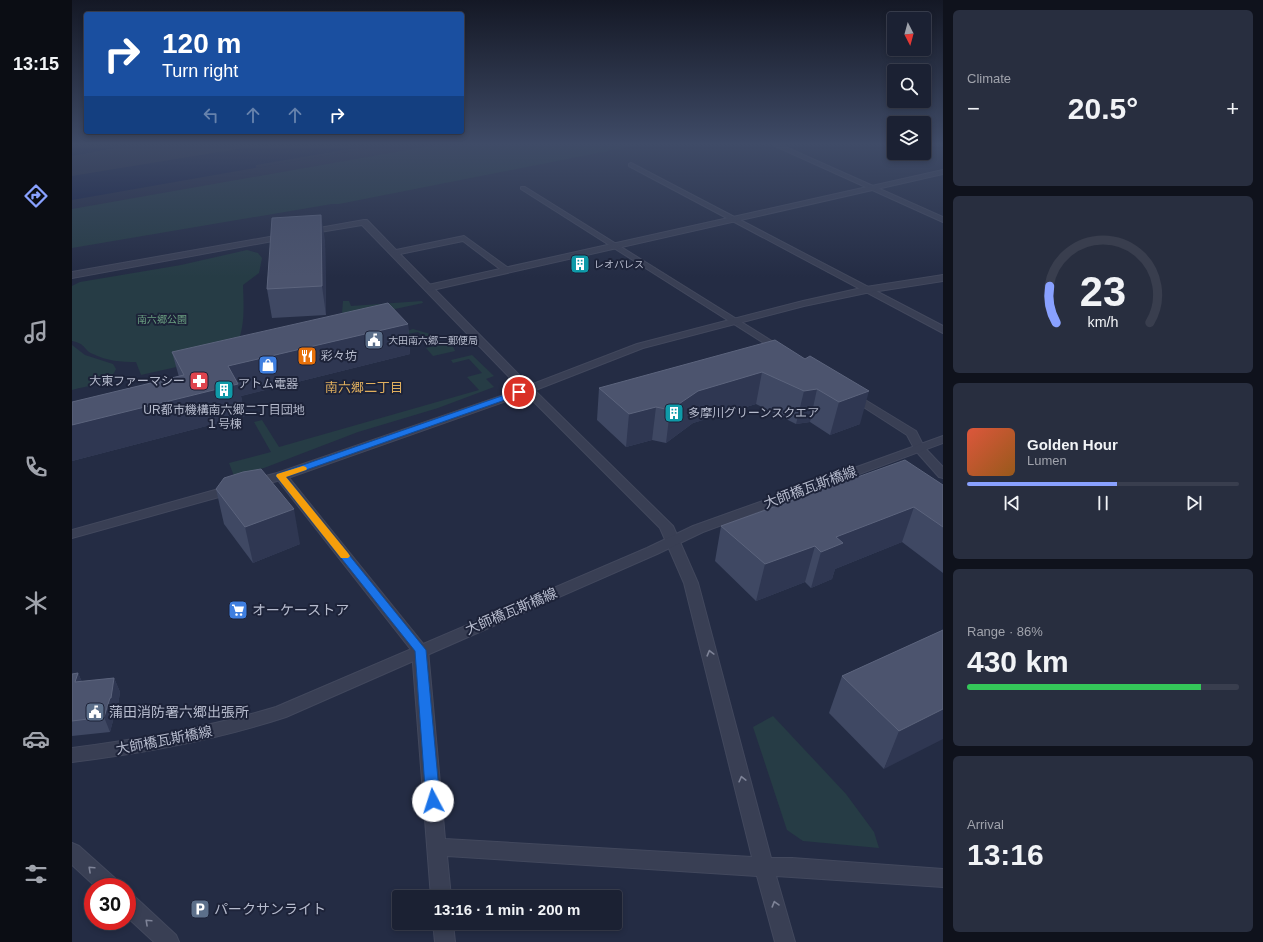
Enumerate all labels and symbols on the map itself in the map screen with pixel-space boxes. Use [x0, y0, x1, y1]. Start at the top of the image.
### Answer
north arrow [887, 12, 931, 56]
building icon: レオパレス [569, 253, 591, 275]
place label: レオパレス [594, 259, 644, 270]
park label: 南六郷公園 [137, 314, 187, 325]
public building icon: 大田南六郷二郵便局 [363, 329, 385, 351]
place label: 大田南六郷二郵便局 [388, 335, 478, 346]
restaurant icon: 彩々坊 [296, 345, 318, 367]
place label: 彩々坊 [321, 349, 357, 363]
shop icon: アトム電器 [257, 354, 279, 376]
pharmacy icon: 大東ファーマシー [188, 370, 210, 392]
place label: 大東ファーマシー [89, 374, 185, 388]
pin [502, 375, 536, 409]
place label: アトム電器 [238, 377, 298, 391]
building icon: UR都市機構南六郷二丁目団地 １号棟 [213, 379, 235, 401]
district label: 南六郷二丁目 [325, 380, 403, 395]
building icon: 多摩川グリーンスクエア [663, 402, 685, 424]
place label: UR都市機構南六郷二丁目団地 １号棟 [143, 403, 305, 431]
place label: 多摩川グリーンスクエア [688, 406, 819, 420]
street label: 大師橋瓦斯橋線 [761, 463, 859, 511]
street label: 大師橋瓦斯橋線 [463, 584, 559, 638]
supermarket icon: オーケーストア [227, 599, 249, 621]
place label: オーケーストア [252, 602, 349, 618]
one-way arrow [706, 649, 715, 656]
public building icon: 蒲田消防署六郷出張所 [84, 701, 106, 723]
place label: 蒲田消防署六郷出張所 [109, 704, 249, 720]
street label: 大師橋瓦斯橋線 [114, 723, 214, 757]
one-way arrow [738, 775, 747, 782]
position arrow [412, 780, 454, 822]
one-way arrow [88, 867, 96, 874]
speed limit sign: 30 [84, 878, 136, 930]
parking icon: パークサンライト [189, 898, 211, 920]
place label: パークサンライト [214, 901, 326, 917]
one-way arrow [771, 901, 780, 908]
one-way arrow [145, 920, 153, 927]

